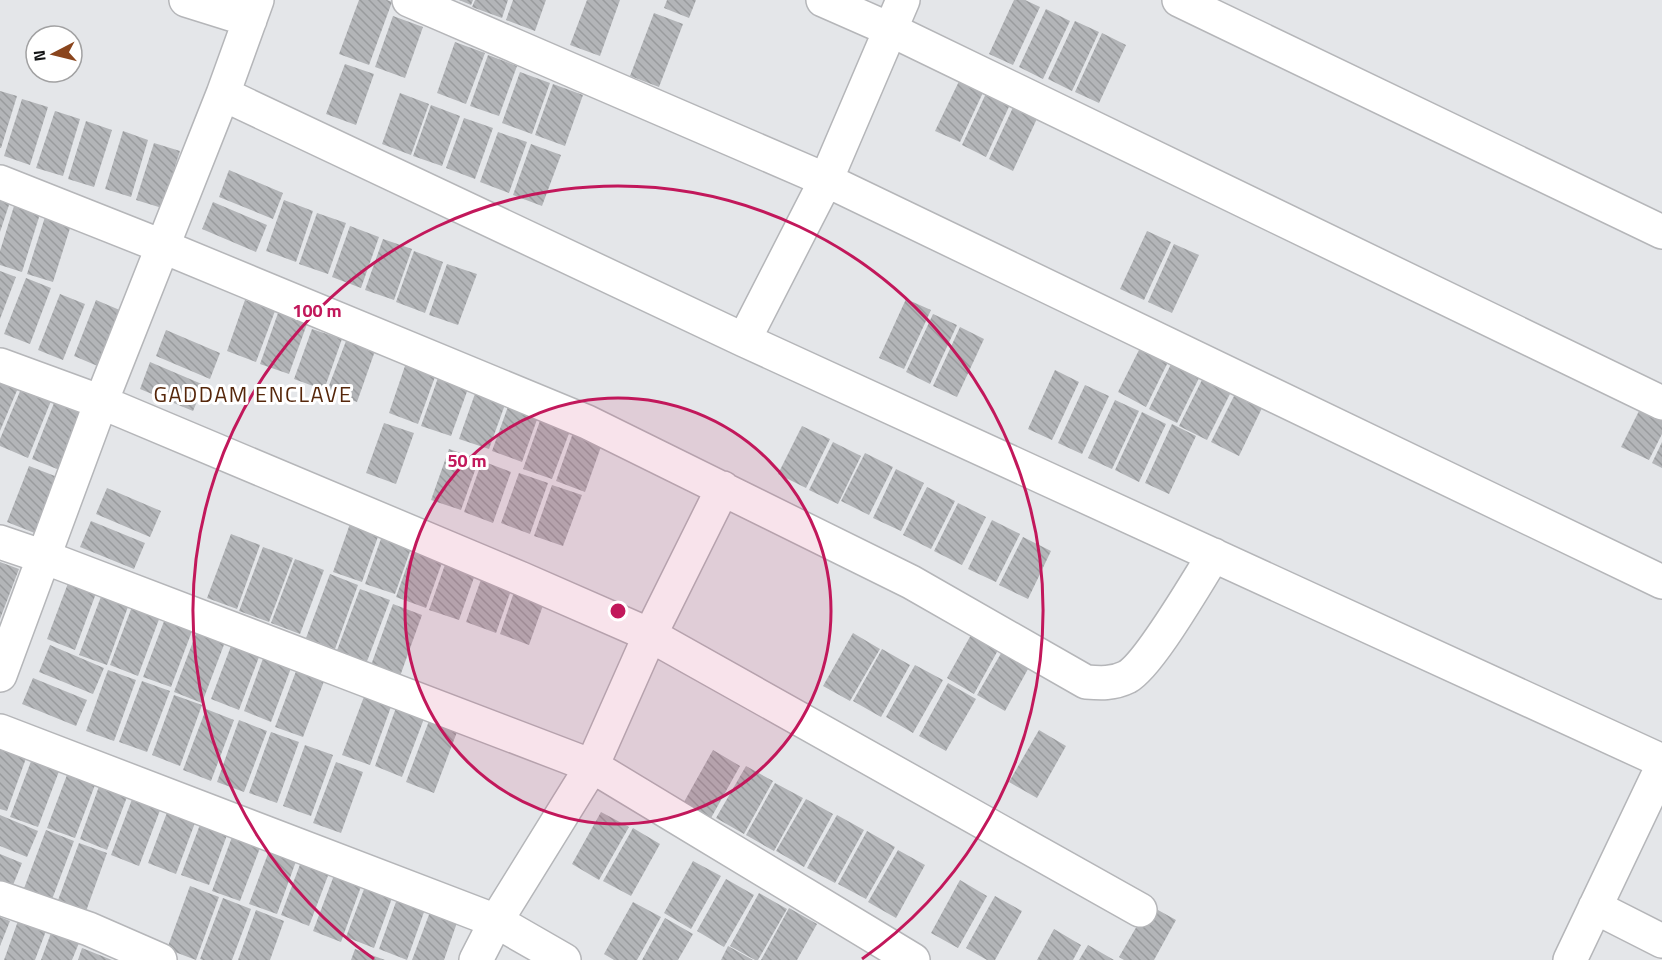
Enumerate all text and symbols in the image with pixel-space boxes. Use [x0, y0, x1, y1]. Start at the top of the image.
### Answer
north arrow [24, 24, 84, 84]
text: N [27, 49, 52, 63]
text: 100 m [292, 297, 342, 324]
district label: GADDAM ENCLAVE [153, 377, 353, 411]
text: 50 m [447, 447, 487, 474]
centre of rings [608, 601, 628, 621]

